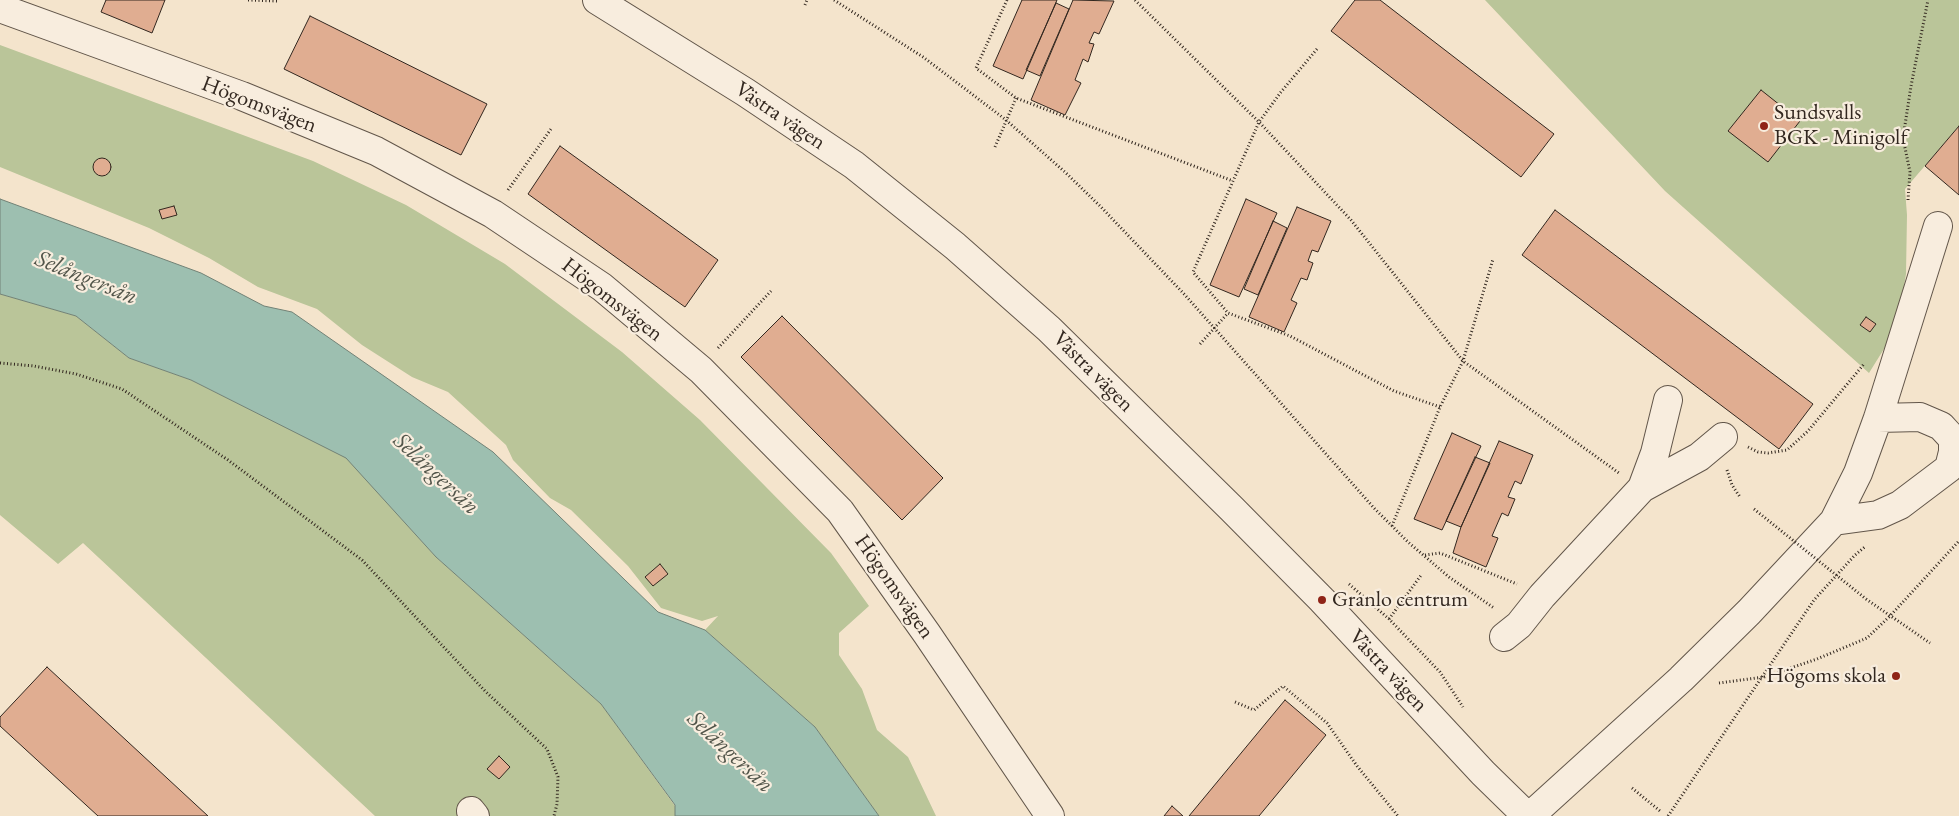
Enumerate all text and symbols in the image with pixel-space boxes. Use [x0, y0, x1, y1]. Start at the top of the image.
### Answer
street label: Högomsvägen [198, 71, 320, 139]
street label: Västra vägen [730, 76, 830, 156]
place label: Sundsvalls BGK - Minigolf [1774, 100, 1907, 152]
marker: Sundsvalls BGK - Minigolf [1758, 120, 1770, 132]
water label: Selångersån [31, 245, 141, 311]
street label: Högomsvägen [556, 252, 668, 348]
street label: Västra vägen [1047, 326, 1139, 418]
water label: Selångersån [387, 427, 485, 521]
street label: Högomsvägen [848, 530, 940, 644]
place label: Granlo centrum [1332, 587, 1468, 613]
marker: Granlo centrum [1316, 594, 1328, 606]
street label: Västra vägen [1343, 624, 1433, 718]
place label: Högoms skola [1766, 663, 1886, 689]
marker: Högoms skola [1890, 670, 1902, 682]
water label: Selångersån [681, 705, 779, 799]

